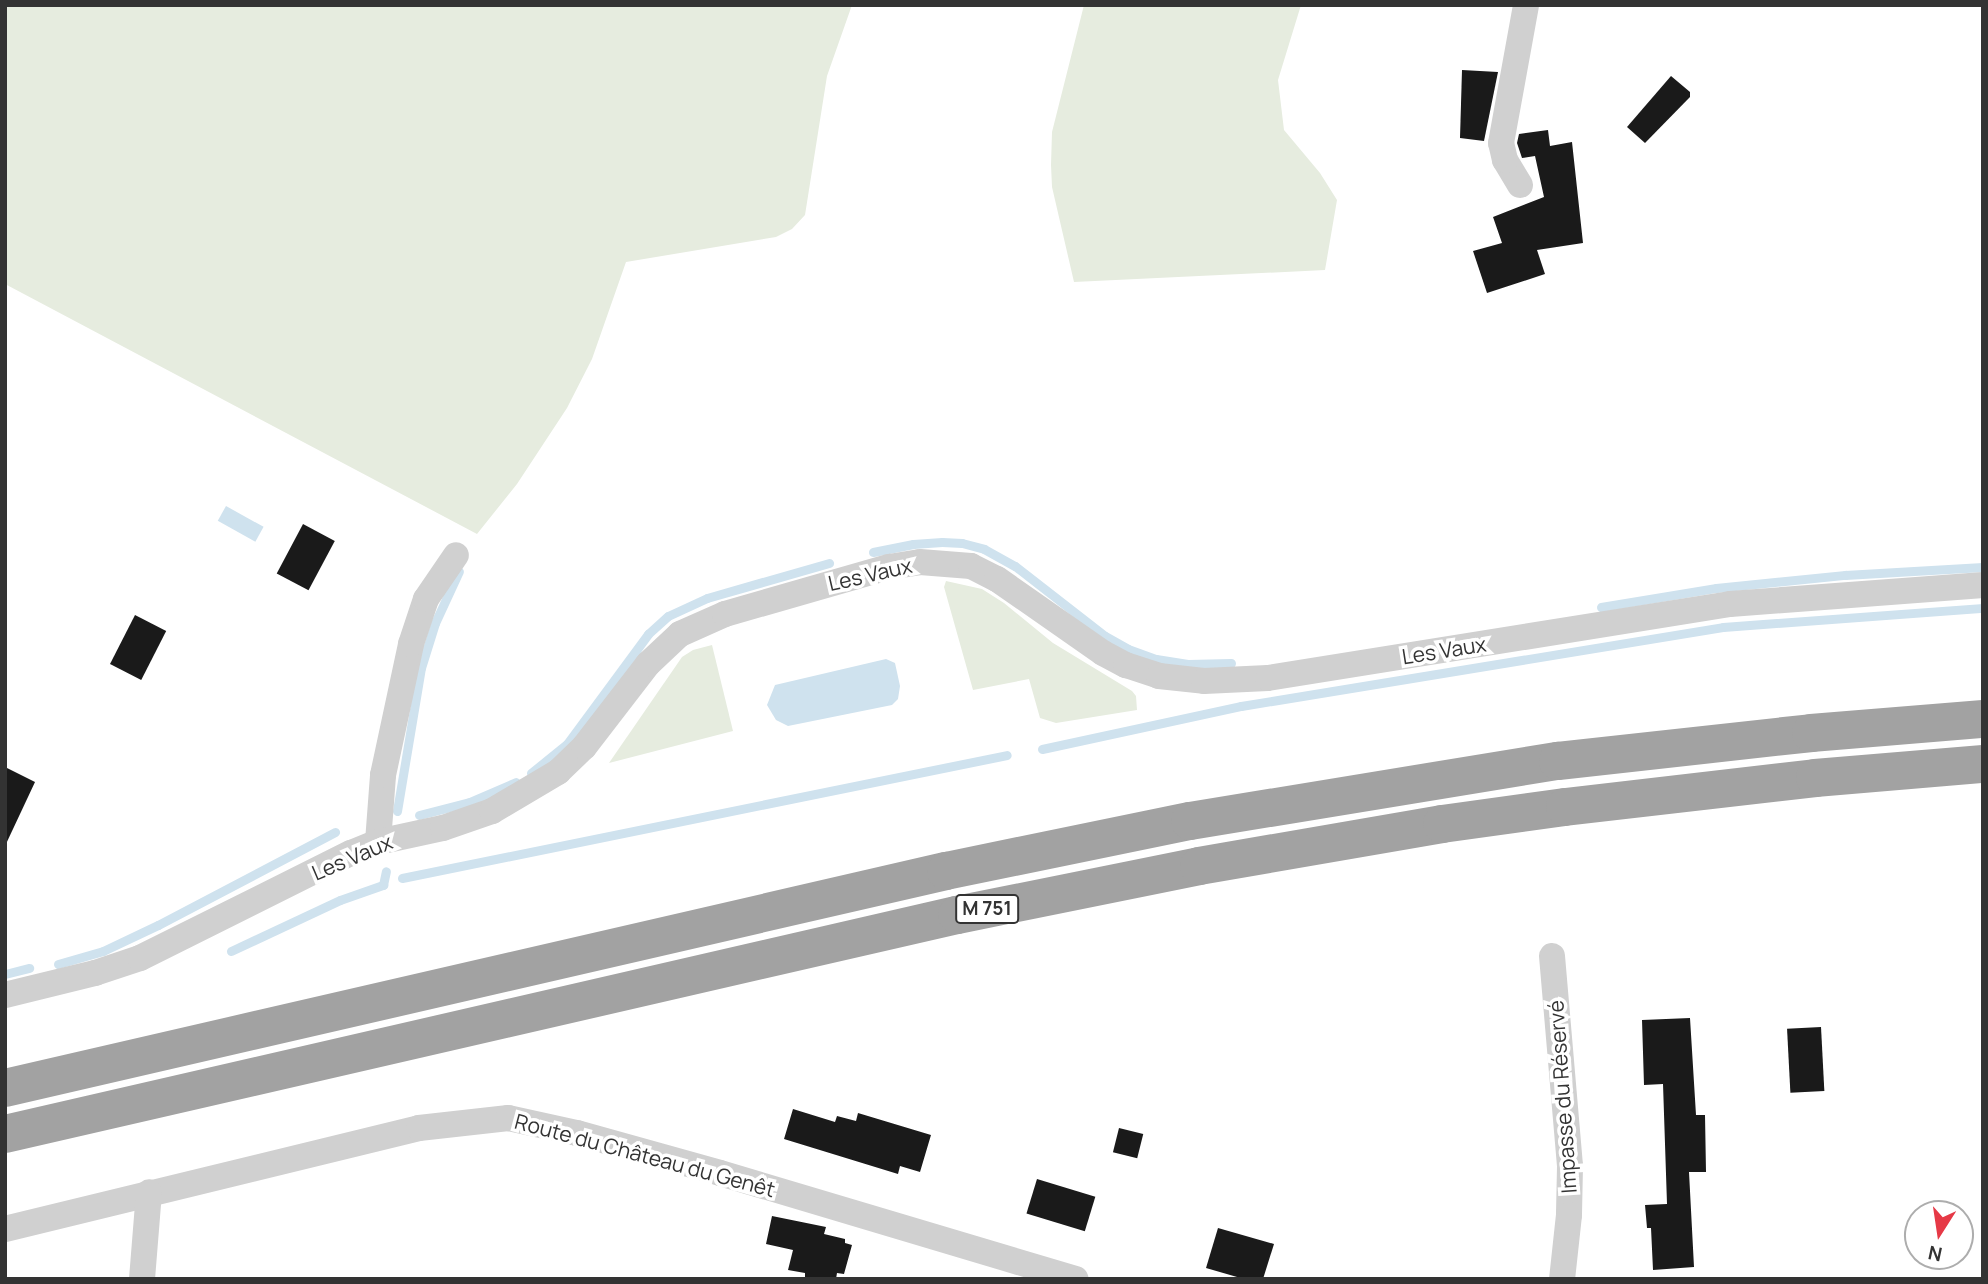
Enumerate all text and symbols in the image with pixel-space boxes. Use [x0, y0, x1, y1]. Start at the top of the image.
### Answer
street label: Les Vaux [826, 552, 914, 596]
street label: Les Vaux [1400, 631, 1488, 669]
street label: Les Vaux [308, 829, 396, 885]
road number: M 751 [954, 894, 1020, 925]
street label: Impasse du Réservé [1543, 999, 1581, 1195]
street label: Route du Château du Genêt [512, 1108, 778, 1202]
north arrow [1904, 1200, 1974, 1270]
text: N [1926, 1239, 1944, 1268]

